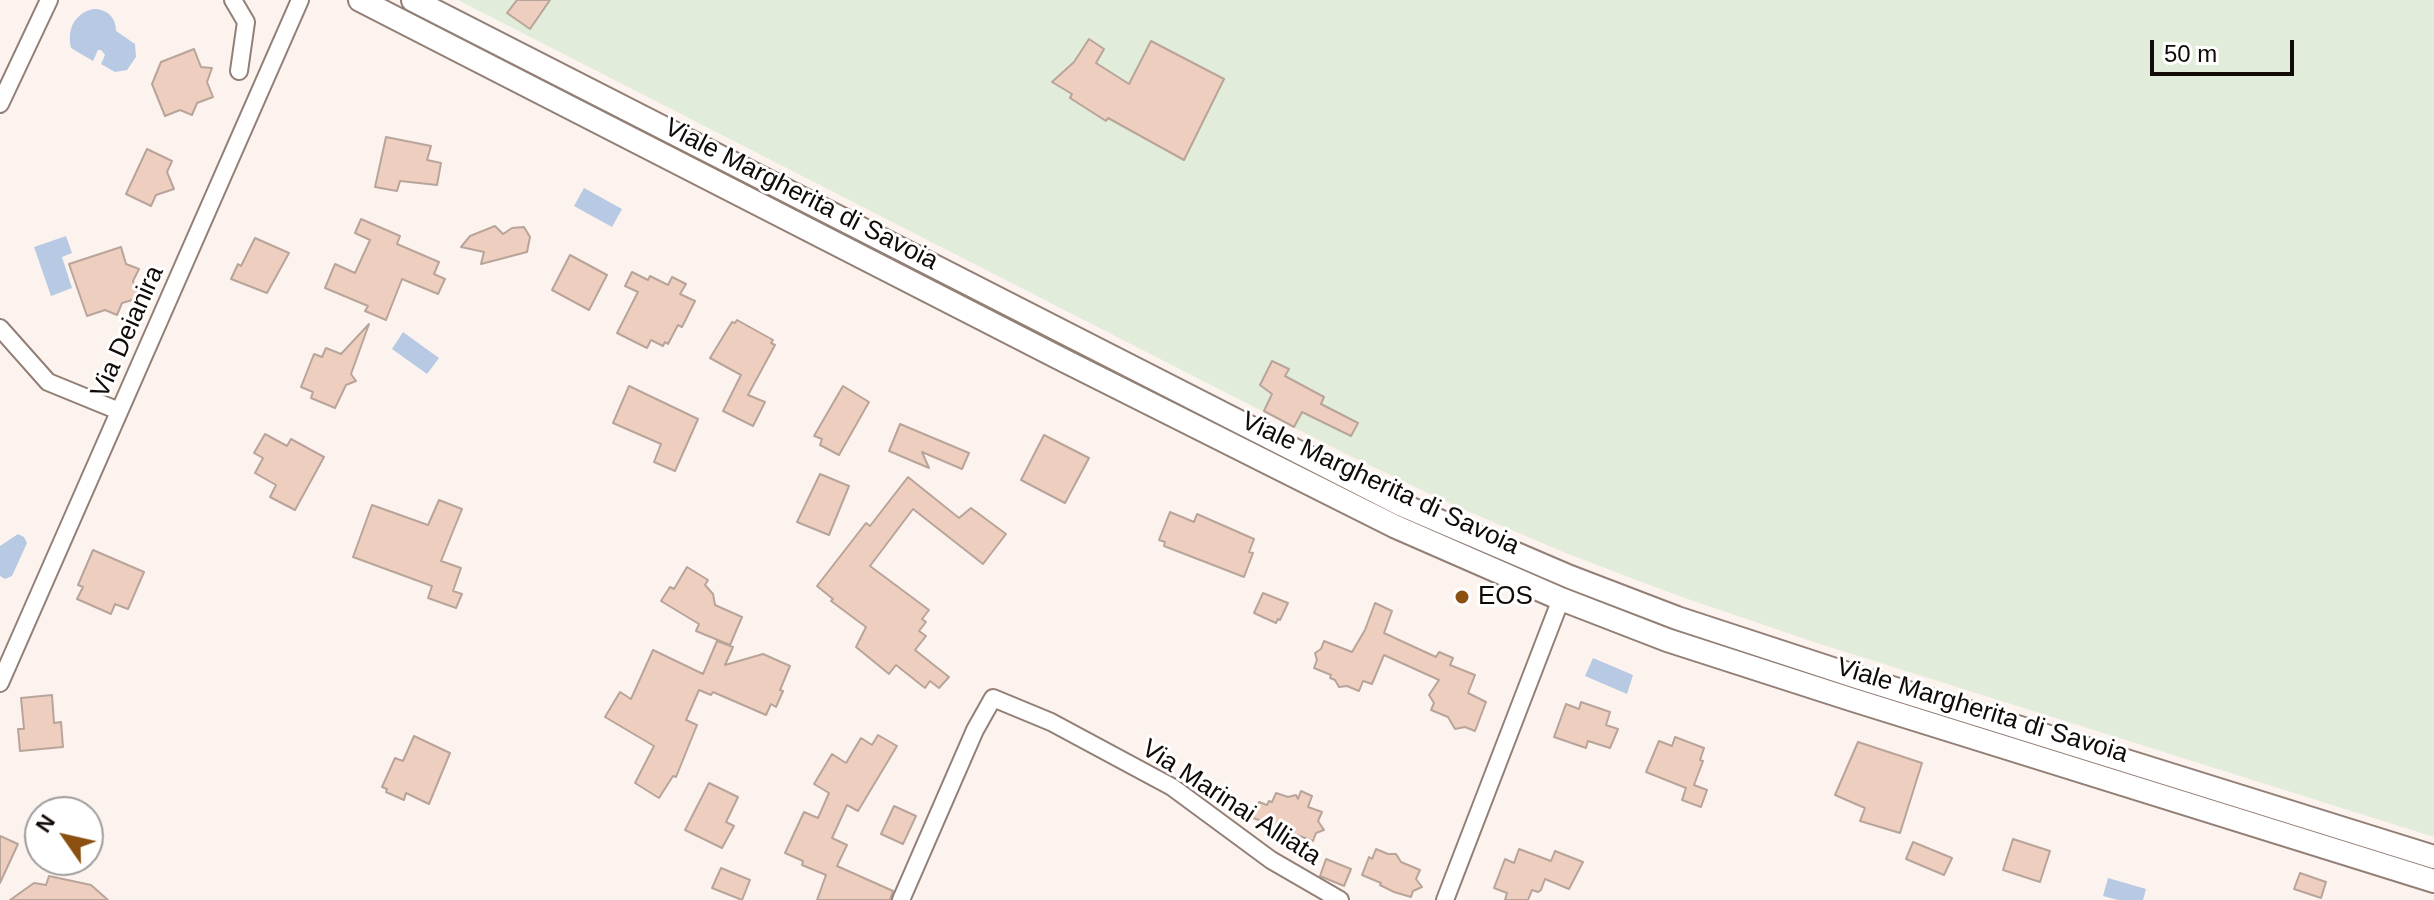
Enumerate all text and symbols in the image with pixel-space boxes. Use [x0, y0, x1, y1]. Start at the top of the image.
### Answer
scale bar [2154, 24, 2298, 74]
text: 50 m [2164, 40, 2217, 67]
street label: Viale Margherita di Savoia [659, 112, 943, 278]
street label: Via Deianira [85, 261, 171, 403]
street label: Viale Margherita di Savoia [1236, 406, 1524, 562]
place label: EOS [1478, 581, 1533, 613]
marker: EOS [1453, 588, 1471, 606]
street label: Viale Margherita di Savoia [1833, 652, 2131, 770]
street label: Via Marinai Alliata [1135, 733, 1327, 873]
north arrow [24, 796, 104, 876]
text: N [31, 810, 60, 837]

